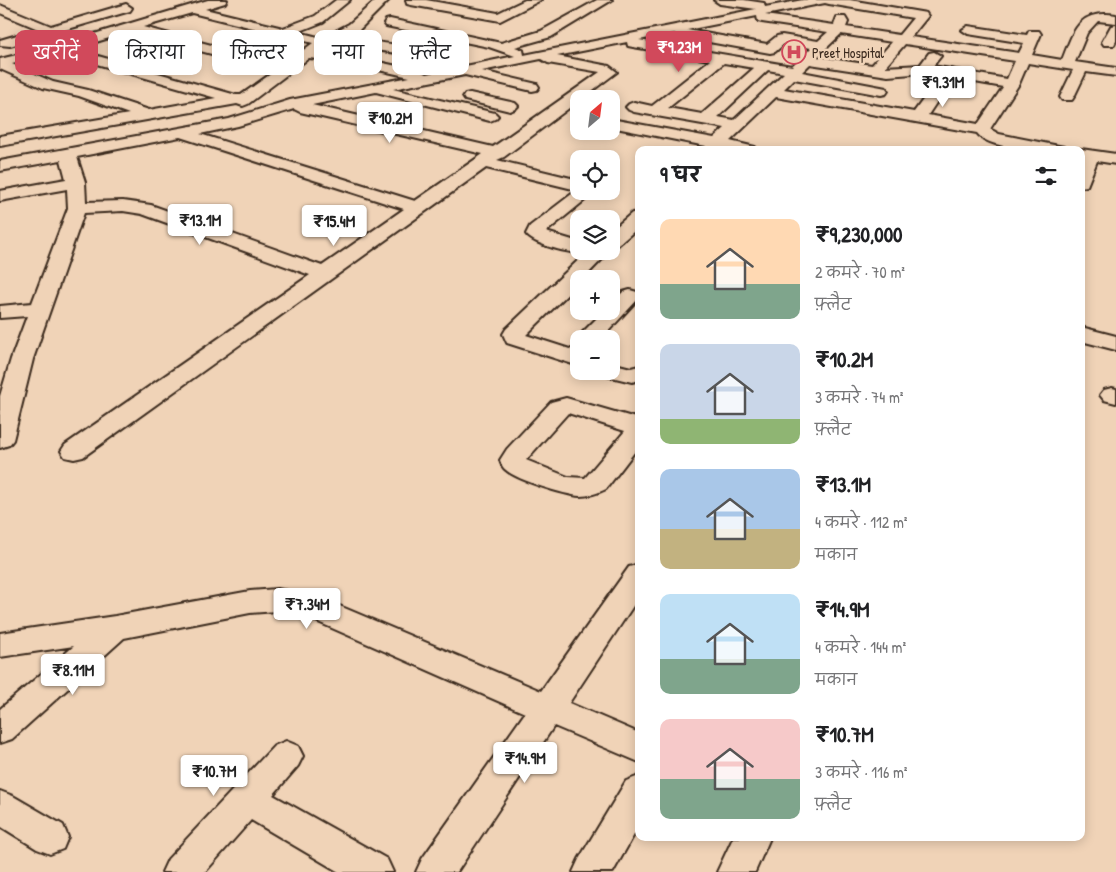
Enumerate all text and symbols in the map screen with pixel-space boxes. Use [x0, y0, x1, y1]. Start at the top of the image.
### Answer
chip: खरीदें [15, 30, 98, 75]
chip: किराया [108, 30, 202, 75]
chip: फ़िल्टर [212, 30, 304, 75]
chip: नया [314, 30, 382, 75]
chip: फ़्लैट [392, 30, 469, 75]
pin: ₹9.23M [638, 30, 720, 73]
text: ₹9.23M [657, 36, 701, 58]
hospital icon: Preet Hospital [781, 39, 807, 65]
place label: Preet Hospital [812, 43, 884, 63]
pin: ₹9.31M [902, 66, 984, 108]
text: ₹9.31M [922, 71, 964, 93]
north arrow [570, 90, 620, 140]
map controls [570, 90, 620, 380]
pin: ₹10.2M [349, 102, 431, 144]
text: ₹10.2M [368, 107, 412, 129]
button: locate [570, 150, 620, 200]
text: 9 घर [660, 160, 701, 189]
icon: filters [1032, 162, 1060, 190]
pin: ₹13.1M [159, 204, 241, 246]
pin: ₹15.4M [293, 204, 375, 247]
text: ₹13.1M [179, 209, 221, 231]
text: ₹15.4M [313, 210, 355, 232]
button: layers [570, 210, 620, 260]
text: ₹9,230,000 [815, 220, 902, 249]
icon: home [700, 239, 760, 299]
text: 2 कमरे · 70 m² [815, 261, 905, 283]
button: + [570, 270, 620, 320]
text: फ़्लैट [815, 293, 851, 315]
button: − [570, 330, 620, 380]
text: ₹10.2M [815, 345, 873, 374]
icon: home [700, 364, 760, 424]
text: 3 कमरे · 74 m² [815, 386, 903, 408]
text: फ़्लैट [815, 418, 851, 440]
text: ₹13.1M [815, 470, 871, 499]
icon: home [700, 489, 760, 549]
text: 4 कमरे · 112 m² [815, 511, 907, 533]
text: मकान [815, 543, 857, 565]
pin: ₹7.34M [266, 588, 348, 630]
text: ₹7.34M [284, 593, 330, 615]
text: ₹14.9M [815, 595, 870, 624]
icon: home [700, 614, 760, 674]
text: 4 कमरे · 144 m² [815, 636, 906, 658]
pin: ₹8.11M [32, 654, 114, 696]
text: ₹8.11M [52, 659, 94, 681]
text: मकान [815, 668, 857, 690]
text: ₹10.7M [815, 720, 874, 749]
icon: home [700, 739, 760, 799]
pin: ₹14.9M [484, 742, 566, 784]
text: ₹14.9M [504, 747, 546, 769]
pin: ₹10.7M [173, 754, 255, 797]
text: ₹10.7M [192, 760, 236, 782]
text: 3 कमरे · 116 m² [815, 761, 908, 783]
text: फ़्लैट [815, 793, 851, 815]

